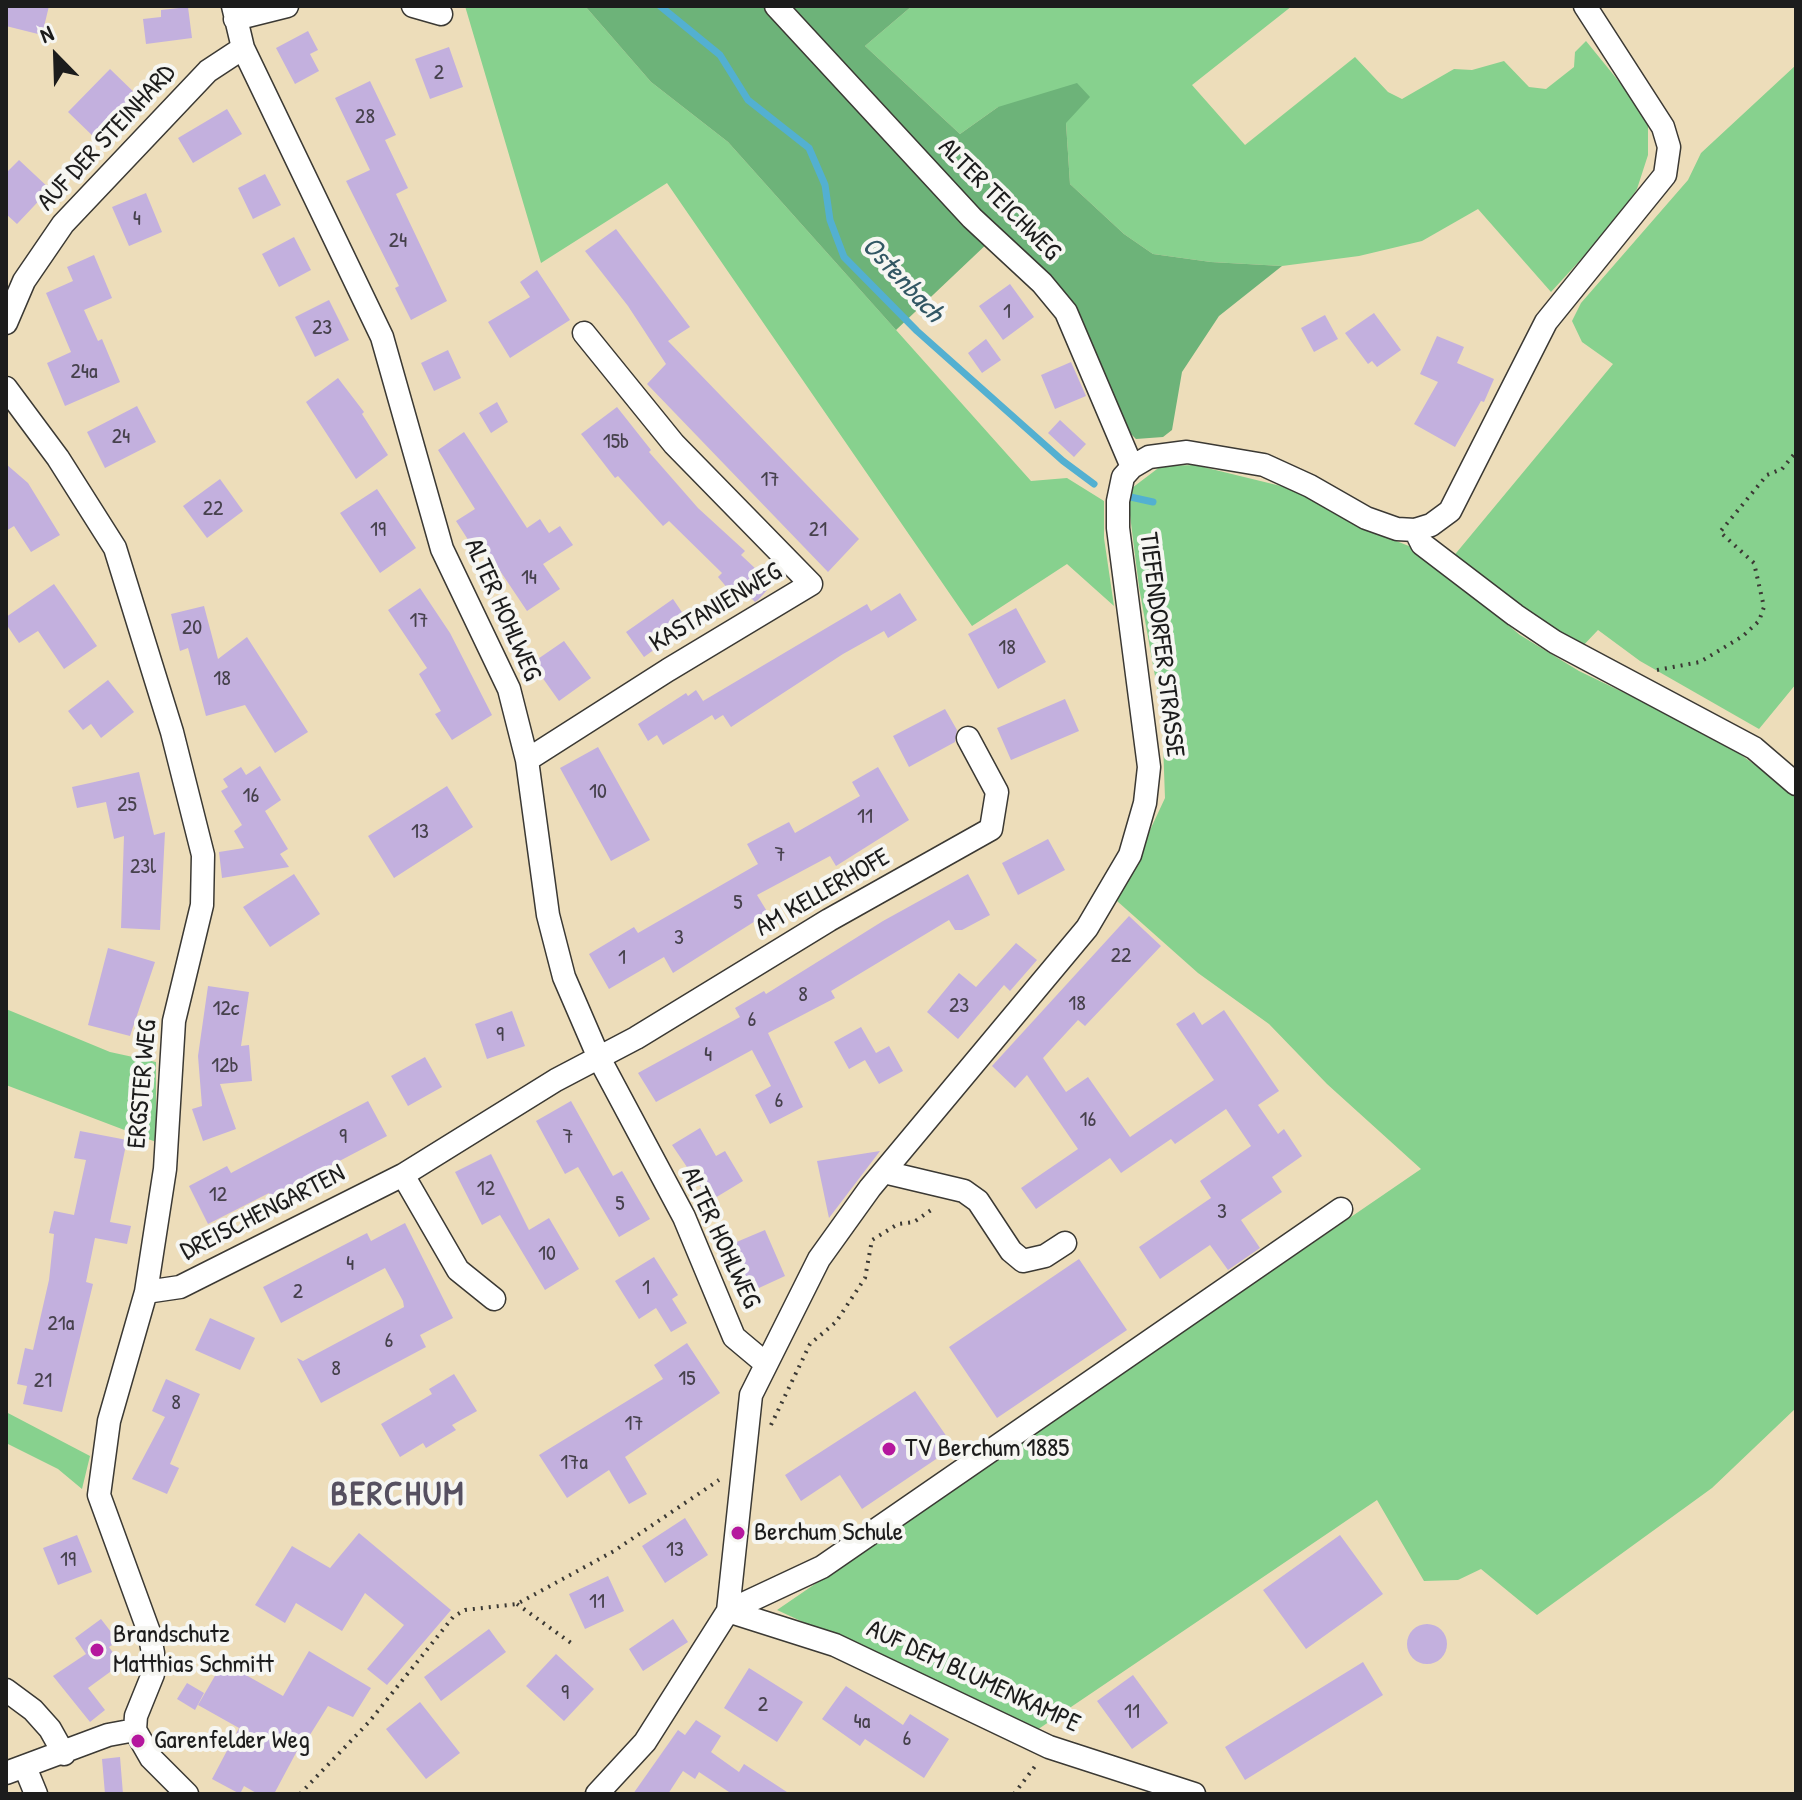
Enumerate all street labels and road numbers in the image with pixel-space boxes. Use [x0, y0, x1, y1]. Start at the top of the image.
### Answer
street label: AUF DER STEINHARD [31, 58, 183, 218]
street label: ALTER TEICHWEG [931, 132, 1067, 268]
street label: TIEFENDORFER STRASSE [1132, 531, 1190, 759]
street label: ALTER HOHLWEG [457, 534, 547, 686]
street label: KASTANIENWEG [644, 556, 788, 660]
street label: AM KELLERHOFE [750, 842, 896, 944]
street label: ERGSTER WEG [122, 1018, 164, 1150]
street label: DREISCHENGARTEN [176, 1158, 350, 1268]
street label: ALTER HOHLWEG [674, 1162, 766, 1314]
street label: AUF DEM BLUMENKAMPE [861, 1614, 1085, 1740]

